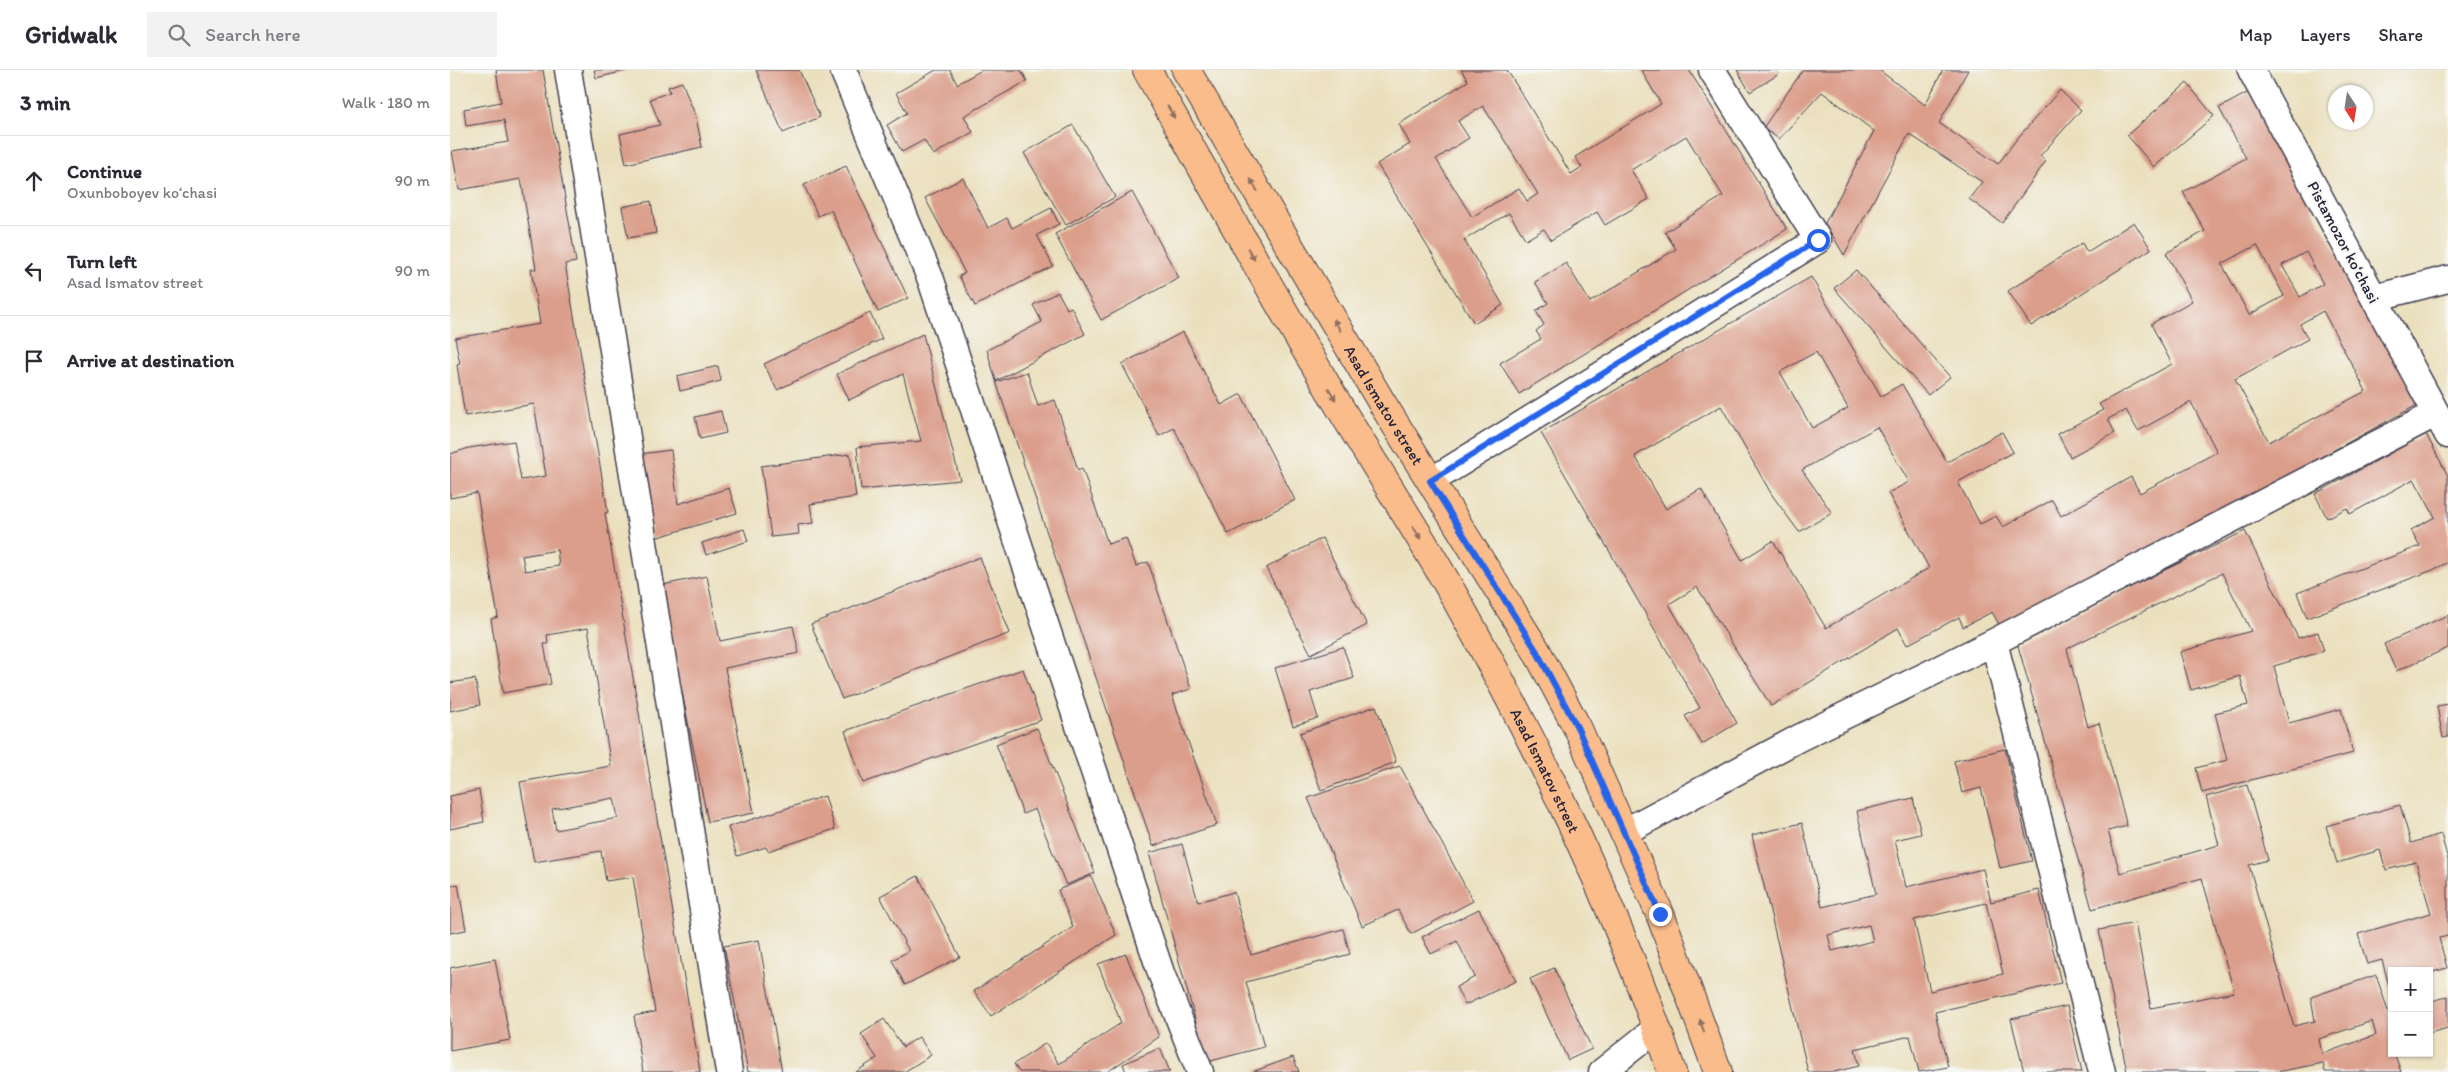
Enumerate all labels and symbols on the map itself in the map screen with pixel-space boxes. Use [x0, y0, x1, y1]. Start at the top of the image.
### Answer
north arrow [2328, 85, 2373, 130]
one-way arrow [1167, 105, 1175, 120]
street label: Pistamozor koʻchasi [2303, 178, 2384, 306]
one-way arrow [1250, 179, 1259, 192]
route start [1807, 229, 1830, 252]
one-way arrow [1247, 247, 1256, 260]
one-way arrow [1332, 319, 1341, 332]
street label: Asad Ismatov street [1340, 342, 1427, 468]
one-way arrow [1328, 388, 1337, 401]
one-way arrow [1412, 527, 1421, 540]
street label: Asad Ismatov street [1506, 705, 1584, 836]
route end [1649, 903, 1672, 926]
one-way arrow [1698, 1018, 1706, 1033]

